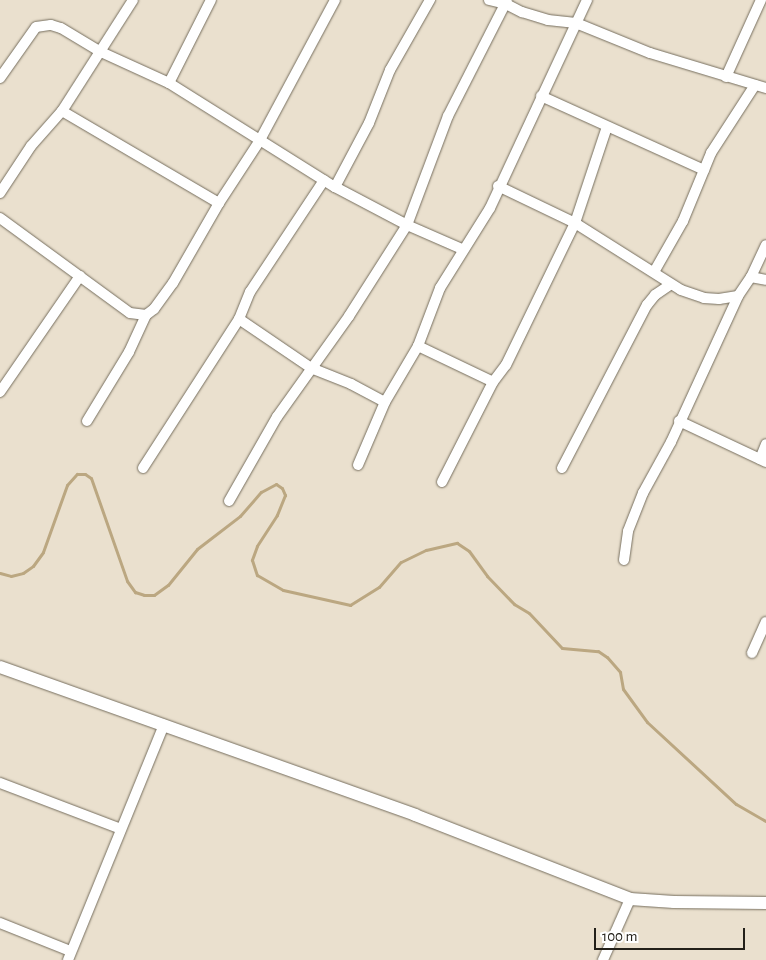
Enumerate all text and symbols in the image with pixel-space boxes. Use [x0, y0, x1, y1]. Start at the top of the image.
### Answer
scale bar [596, 918, 747, 950]
text: 100 m [602, 929, 637, 944]

